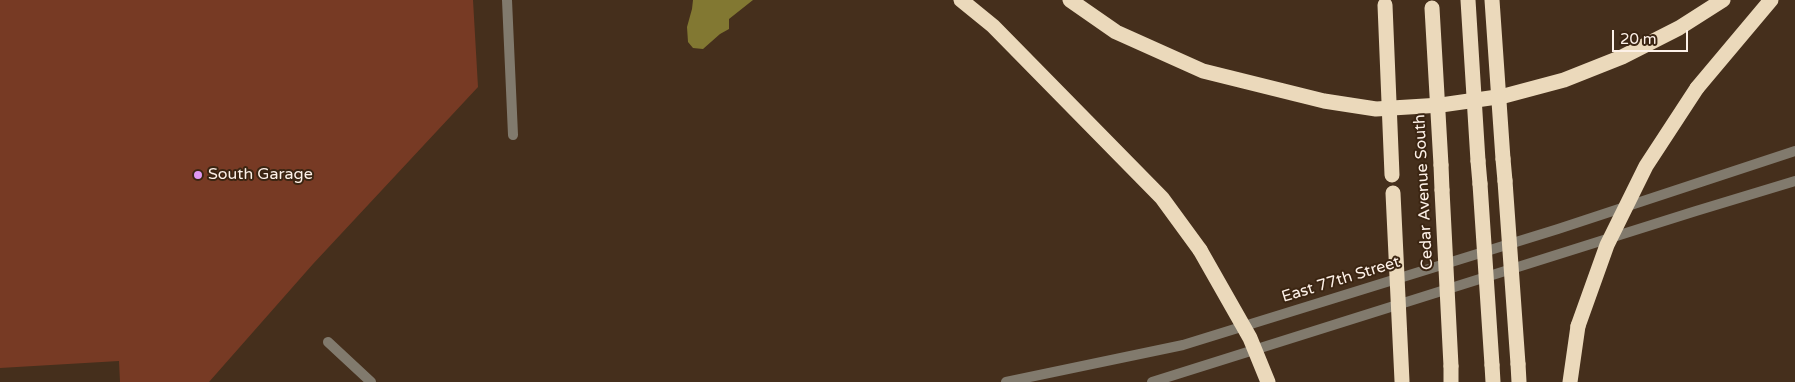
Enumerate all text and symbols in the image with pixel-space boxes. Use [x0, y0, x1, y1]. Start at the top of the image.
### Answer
scale bar [1615, 20, 1691, 52]
text: 20 m [1620, 30, 1657, 48]
street label: Cedar Avenue South [1410, 114, 1438, 270]
place label: South Garage [208, 165, 313, 185]
marker: South Garage [192, 169, 204, 181]
street label: East 77th Street [1279, 253, 1403, 307]

